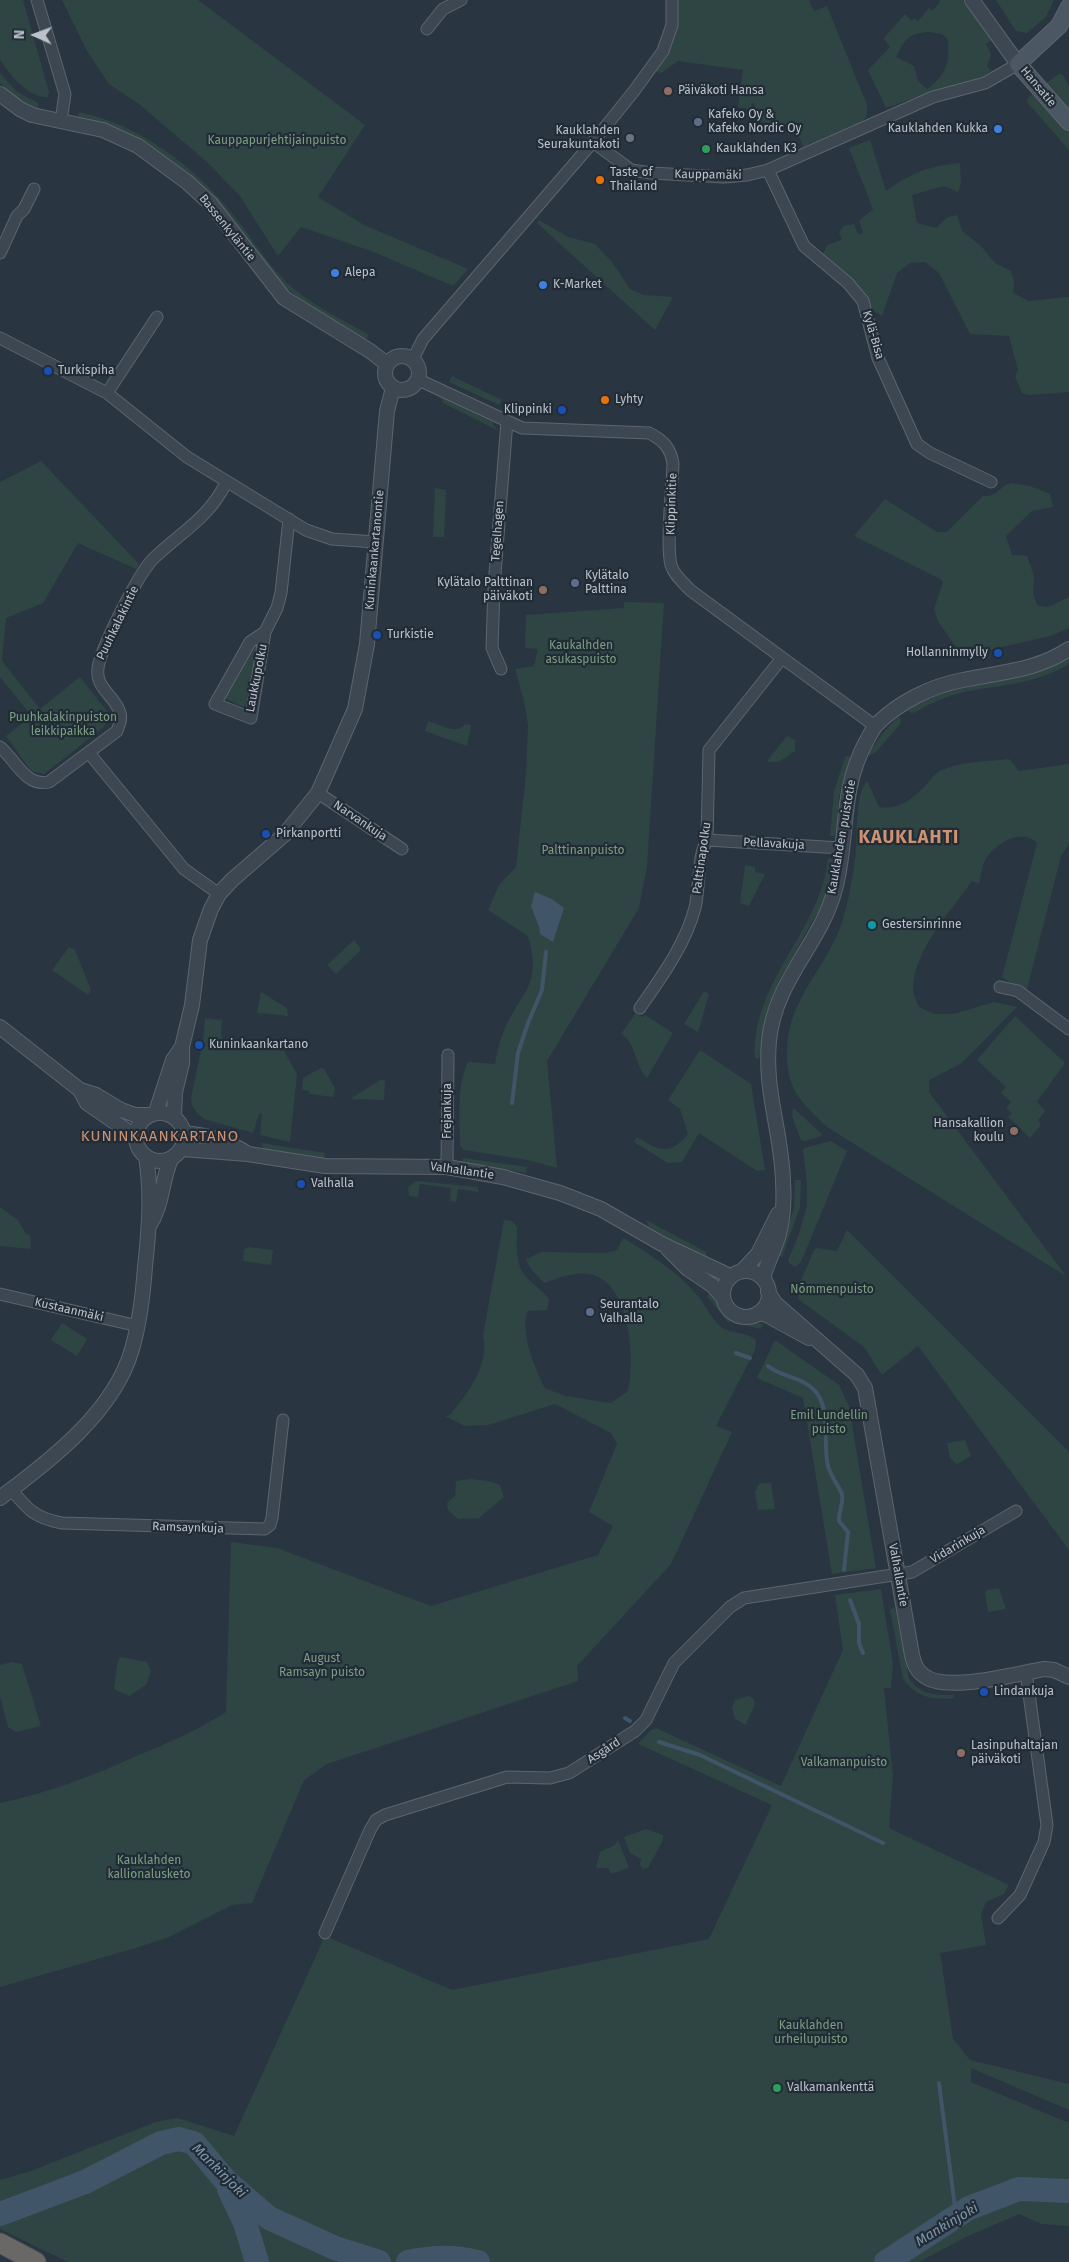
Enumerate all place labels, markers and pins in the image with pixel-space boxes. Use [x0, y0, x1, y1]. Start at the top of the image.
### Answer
place label: Päiväkoti Hansa [678, 84, 764, 98]
marker: Päiväkoti Hansa [662, 85, 674, 97]
place label: Kafeko Oy & Kafeko Nordic Oy [708, 108, 801, 136]
marker: Kafeko Oy & Kafeko Nordic Oy [692, 116, 704, 128]
place label: Kauklahden Kukka [888, 122, 988, 136]
marker: Kauklahden Kukka [992, 123, 1004, 135]
place label: Kauklahden Seurakuntakoti [538, 124, 620, 152]
marker: Kauklahden Seurakuntakoti [624, 132, 636, 144]
place label: Kauklahden K3 [716, 142, 797, 156]
marker: Kauklahden K3 [700, 143, 712, 155]
place label: Taste of Thailand [610, 166, 657, 194]
marker: Taste of Thailand [594, 174, 606, 186]
place label: Alepa [345, 266, 375, 280]
marker: Alepa [329, 267, 341, 279]
place label: K-Market [553, 278, 602, 292]
marker: K-Market [537, 279, 549, 291]
place label: Turkispiha [58, 364, 115, 378]
marker: Turkispiha [42, 365, 54, 377]
place label: Lyhty [615, 393, 643, 407]
marker: Lyhty [599, 394, 611, 406]
place label: Klippinki [504, 403, 552, 417]
marker: Klippinki [556, 404, 568, 416]
place label: Kylätalo Palttina [585, 569, 629, 597]
place label: Kylätalo Palttinan päiväkoti [437, 576, 533, 604]
marker: Kylätalo Palttina [569, 577, 581, 589]
marker: Kylätalo Palttinan päiväkoti [537, 584, 549, 596]
place label: Turkistie [387, 628, 434, 642]
marker: Turkistie [371, 629, 383, 641]
place label: Hollanninmylly [906, 646, 988, 660]
marker: Hollanninmylly [992, 647, 1004, 659]
place label: Pirkanportti [276, 827, 341, 841]
marker: Pirkanportti [260, 828, 272, 840]
place label: Gestersinrinne [882, 918, 961, 932]
marker: Gestersinrinne [866, 919, 878, 931]
place label: Kuninkaankartano [209, 1038, 308, 1052]
marker: Kuninkaankartano [193, 1039, 205, 1051]
place label: Hansakallion koulu [933, 1117, 1004, 1145]
marker: Hansakallion koulu [1008, 1125, 1020, 1137]
place label: Valhalla [311, 1177, 354, 1191]
marker: Valhalla [295, 1178, 307, 1190]
place label: Seurantalo Valhalla [600, 1298, 659, 1326]
marker: Seurantalo Valhalla [584, 1306, 596, 1318]
place label: Lindankuja [994, 1685, 1054, 1699]
marker: Lindankuja [978, 1686, 990, 1698]
place label: Lasinpuhaltajan päiväkoti [971, 1739, 1058, 1767]
marker: Lasinpuhaltajan päiväkoti [955, 1747, 967, 1759]
place label: Valkamankenttä [787, 2081, 874, 2095]
marker: Valkamankenttä [771, 2082, 783, 2094]

